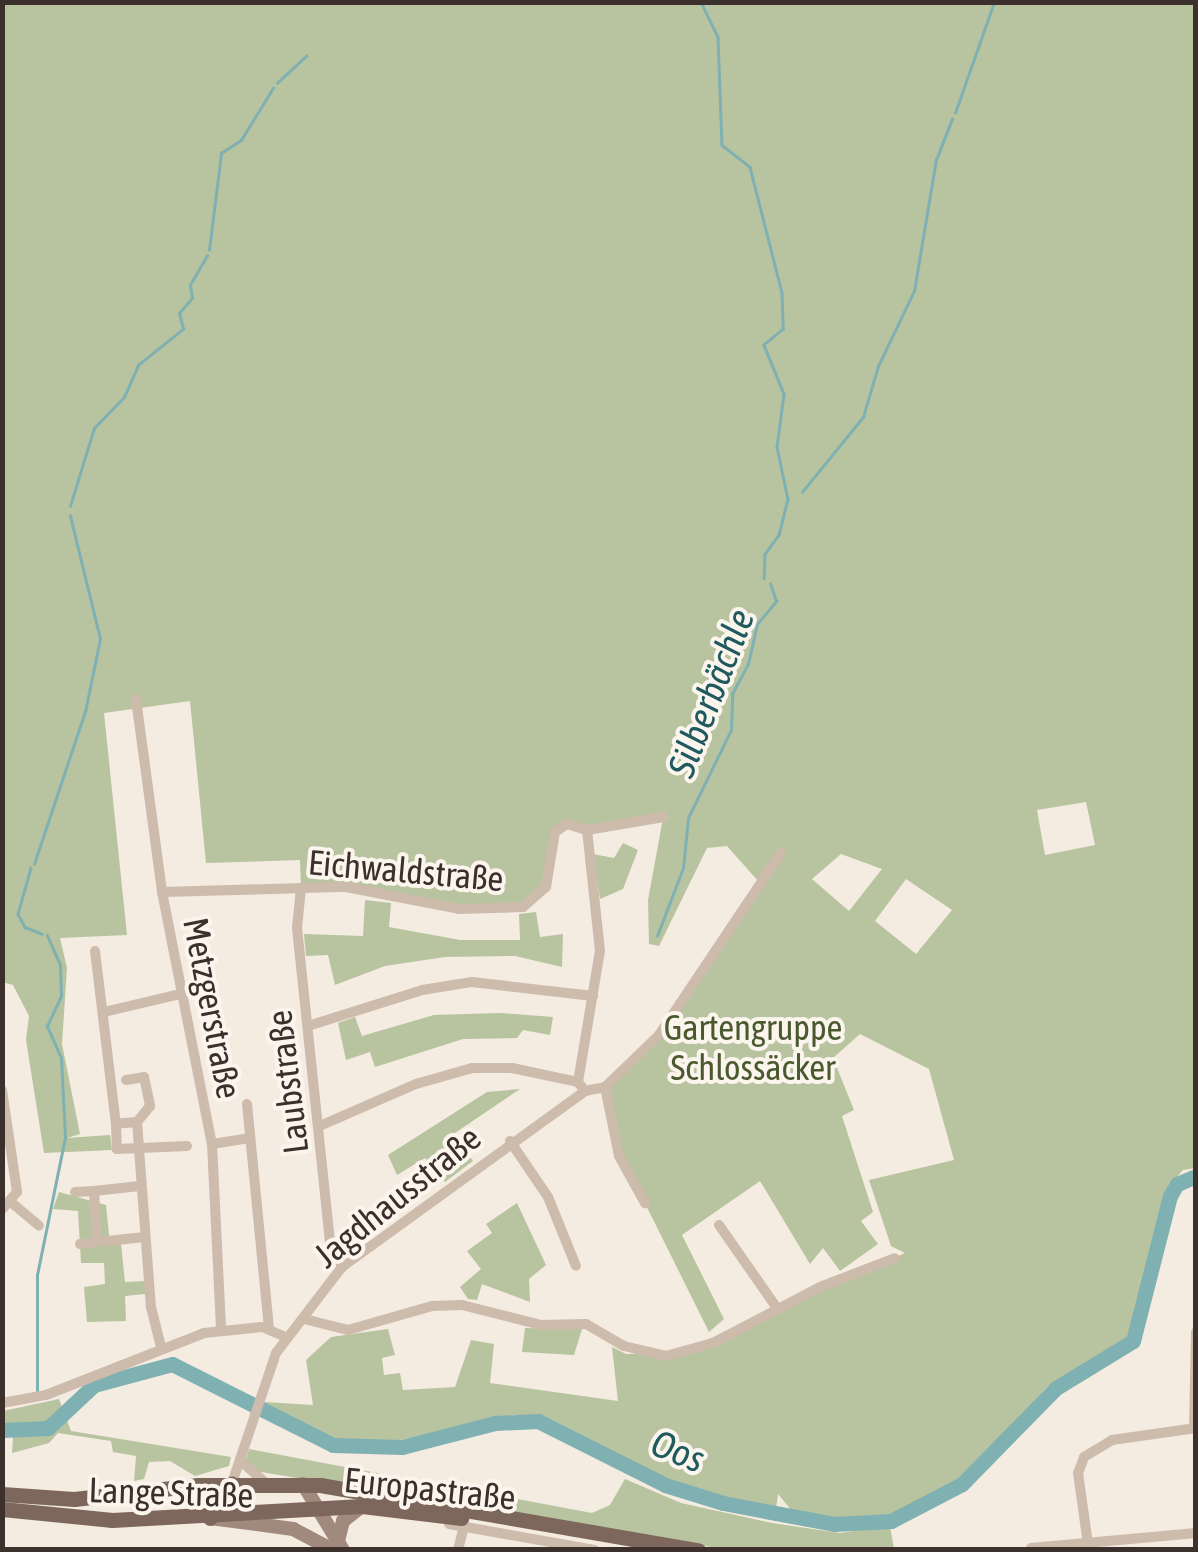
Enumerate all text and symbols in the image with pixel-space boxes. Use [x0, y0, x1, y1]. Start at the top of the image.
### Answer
water label: Silberbächle [658, 603, 764, 783]
street label: Eichwaldstraße [307, 841, 505, 899]
street label: Metzgerstraße [175, 914, 251, 1102]
park label: Gartengruppe Schlossäcker [664, 1006, 842, 1088]
street label: Laubstraße [257, 1008, 317, 1156]
street label: Jagdhausstraße [305, 1116, 489, 1276]
water label: Oos [645, 1420, 711, 1482]
street label: Europastraße [342, 1458, 518, 1518]
street label: Lange Straße [88, 1468, 254, 1516]

